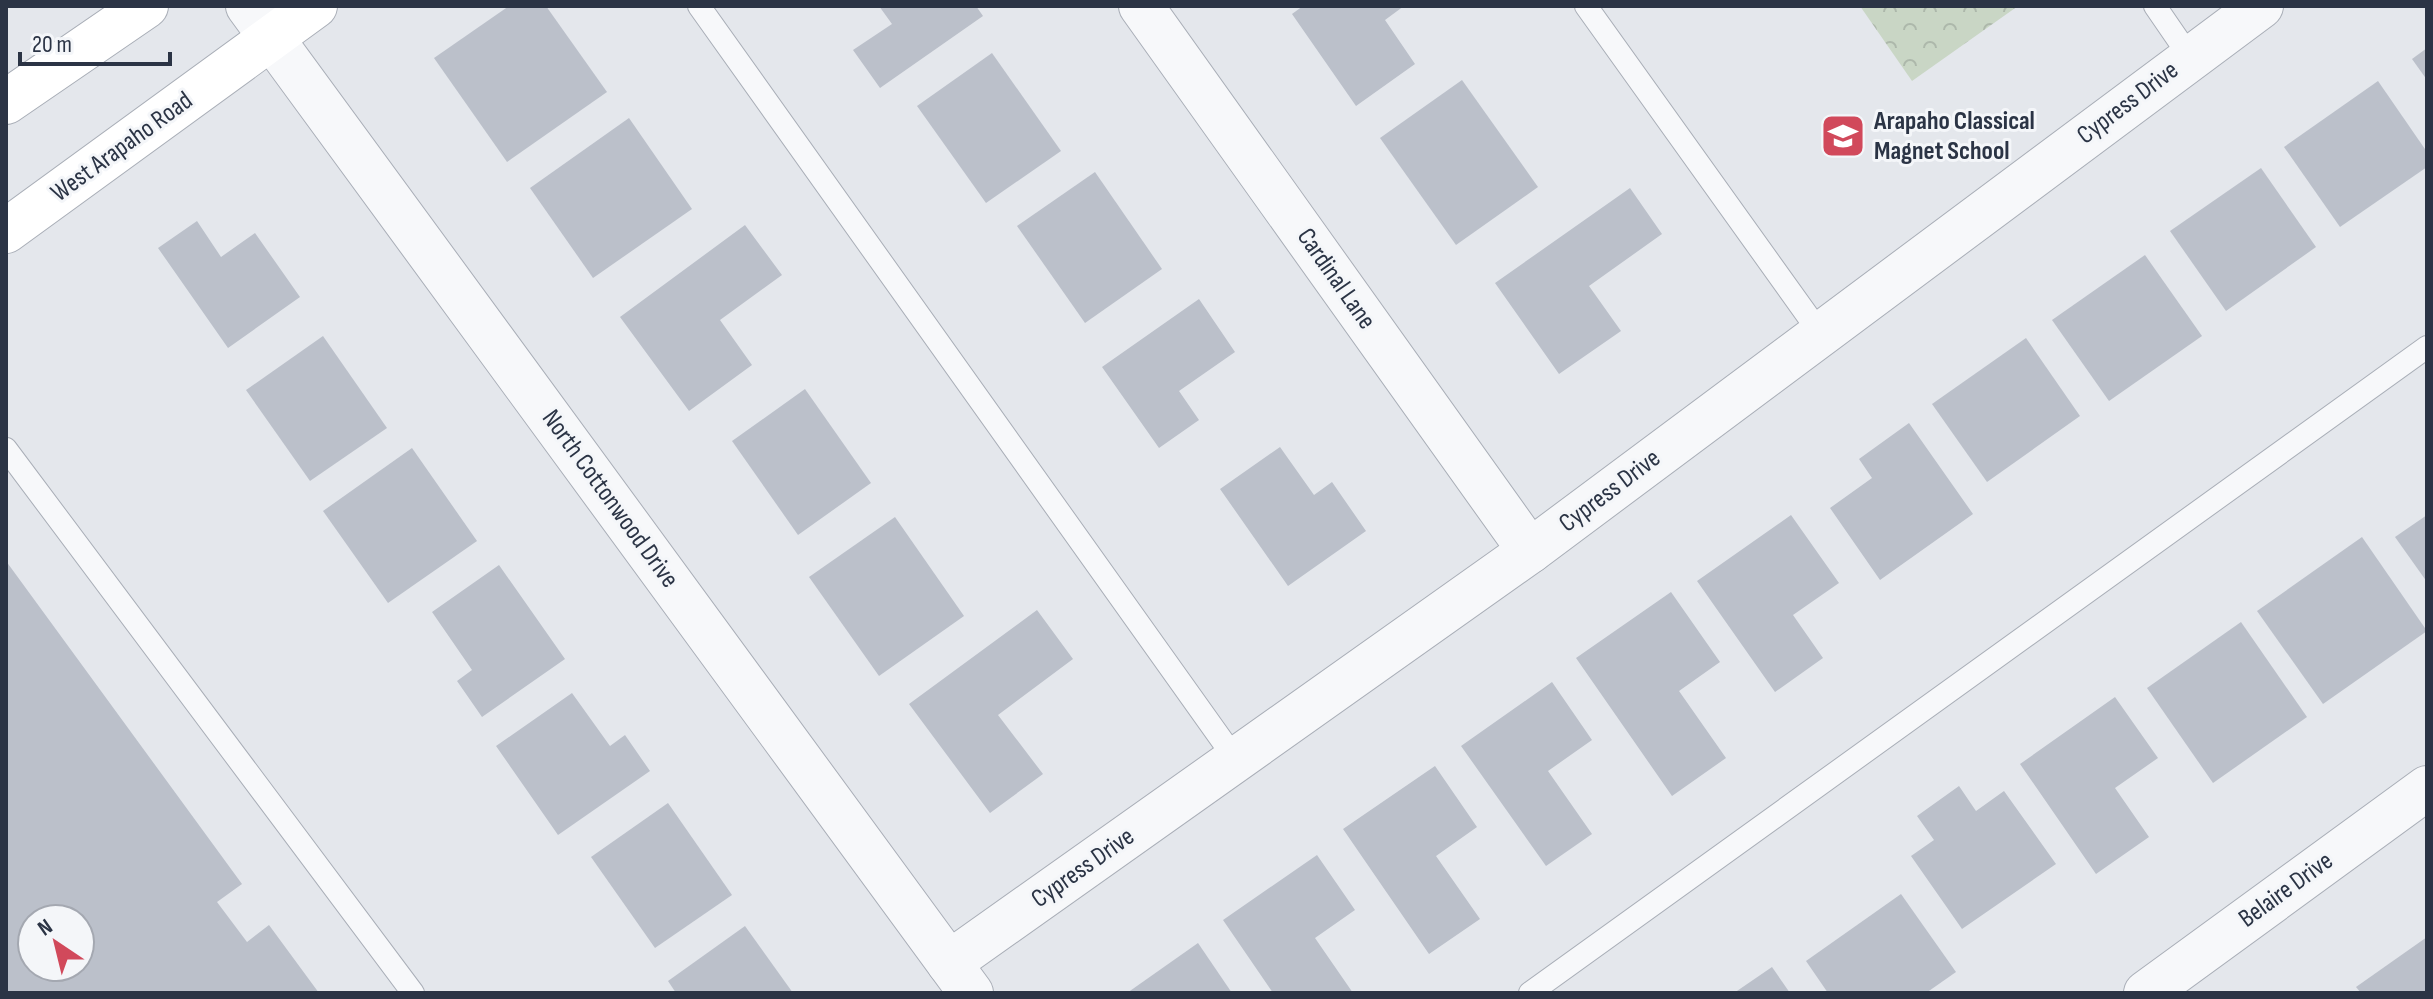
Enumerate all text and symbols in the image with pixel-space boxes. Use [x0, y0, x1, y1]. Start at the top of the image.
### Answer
scale bar [20, 16, 170, 66]
text: 20 m [32, 30, 72, 59]
street label: Cypress Drive [2071, 55, 2185, 151]
street label: West Arapaho Road [45, 85, 199, 209]
place label: Arapaho Classical Magnet School [1873, 106, 2035, 167]
school or university icon: Arapaho Classical Magnet School [1819, 112, 1867, 160]
street label: Cardinal Lane [1290, 223, 1382, 335]
street label: North Cottonwood Drive [535, 404, 685, 594]
street label: Cypress Drive [1553, 443, 1667, 539]
street label: Cypress Drive [1025, 821, 1141, 915]
street label: Belaire Drive [2233, 846, 2339, 934]
north arrow [16, 903, 96, 983]
text: N [33, 913, 58, 942]

